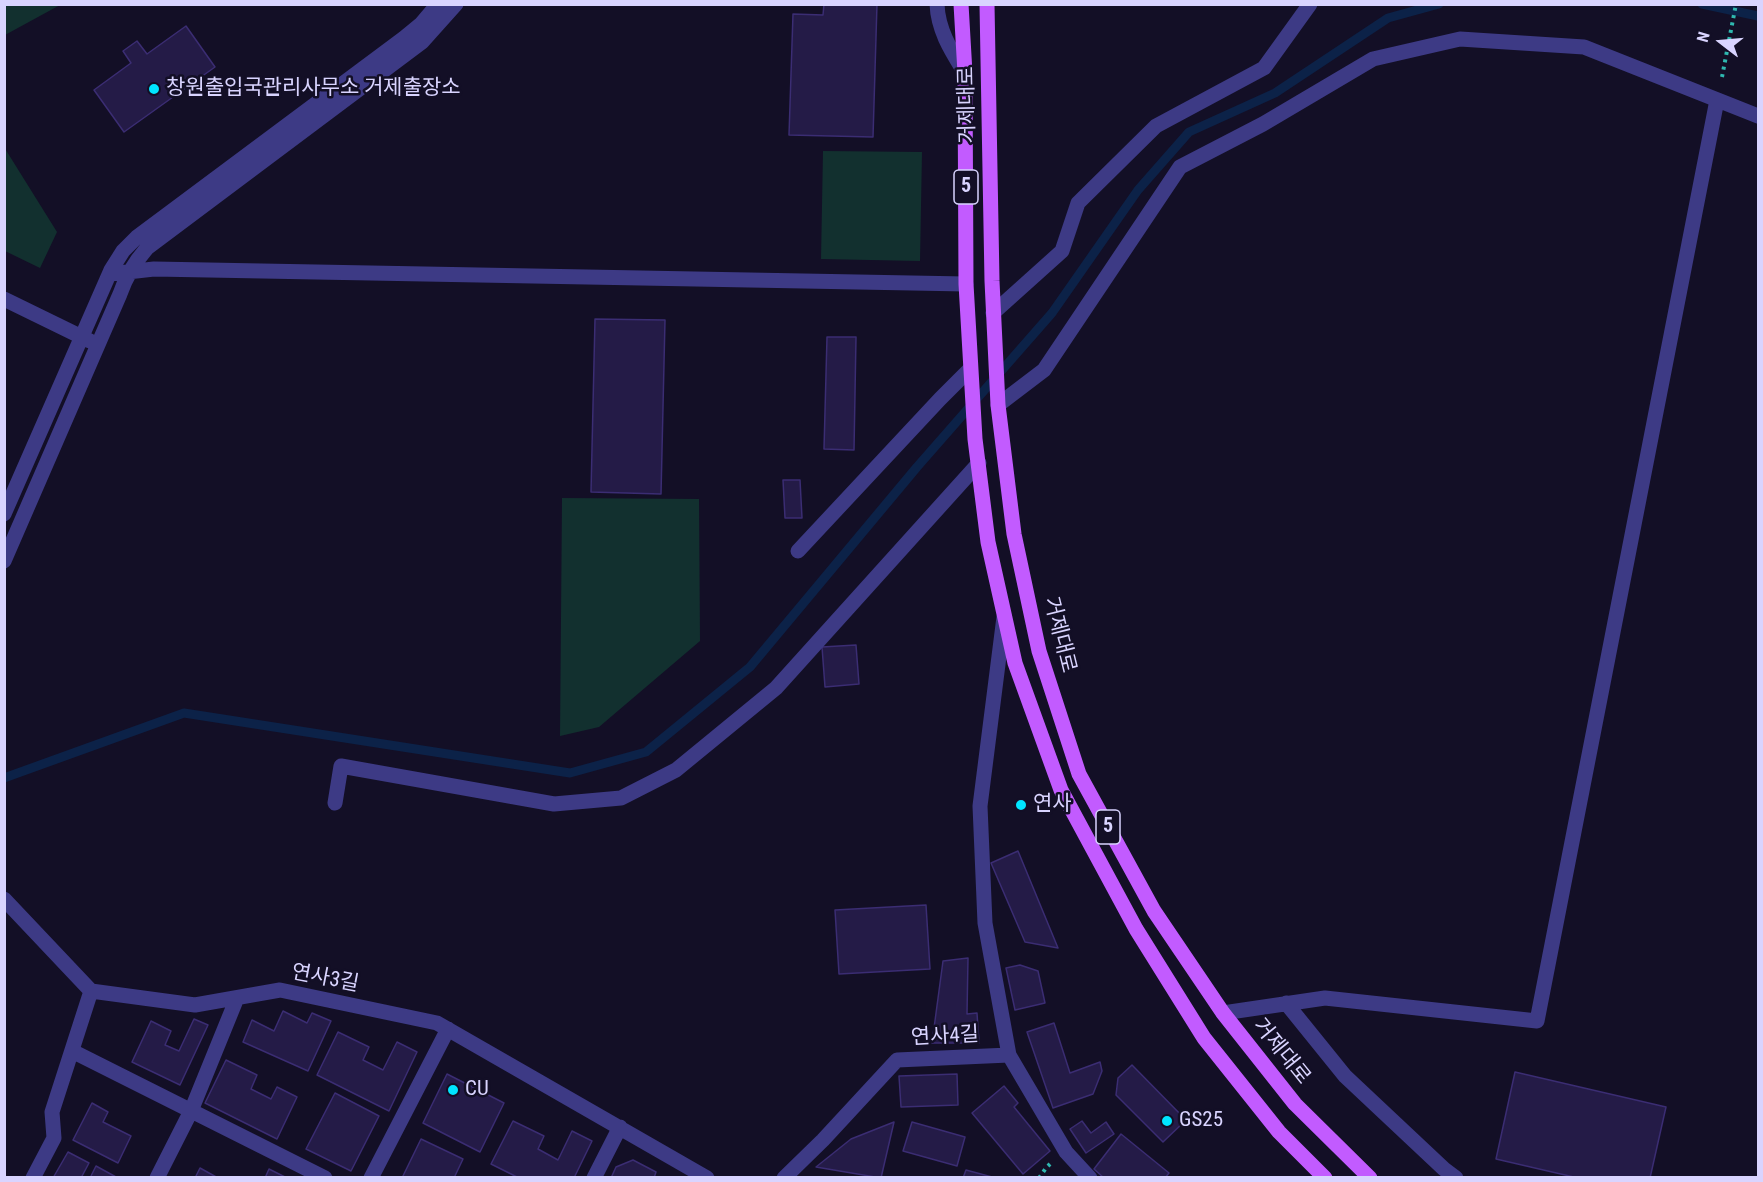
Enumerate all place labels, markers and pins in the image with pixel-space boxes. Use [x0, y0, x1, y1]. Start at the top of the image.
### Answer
place label: 창원출입국관리사무소 거제출장소 [166, 76, 461, 102]
marker: 창원출입국관리사무소 거제출장소 [147, 82, 161, 96]
place label: 연사 [1033, 792, 1072, 818]
marker: 연사 [1014, 798, 1028, 812]
place label: CU [465, 1077, 489, 1103]
marker: CU [446, 1083, 460, 1097]
place label: GS25 [1179, 1108, 1223, 1134]
marker: GS25 [1160, 1114, 1174, 1128]

